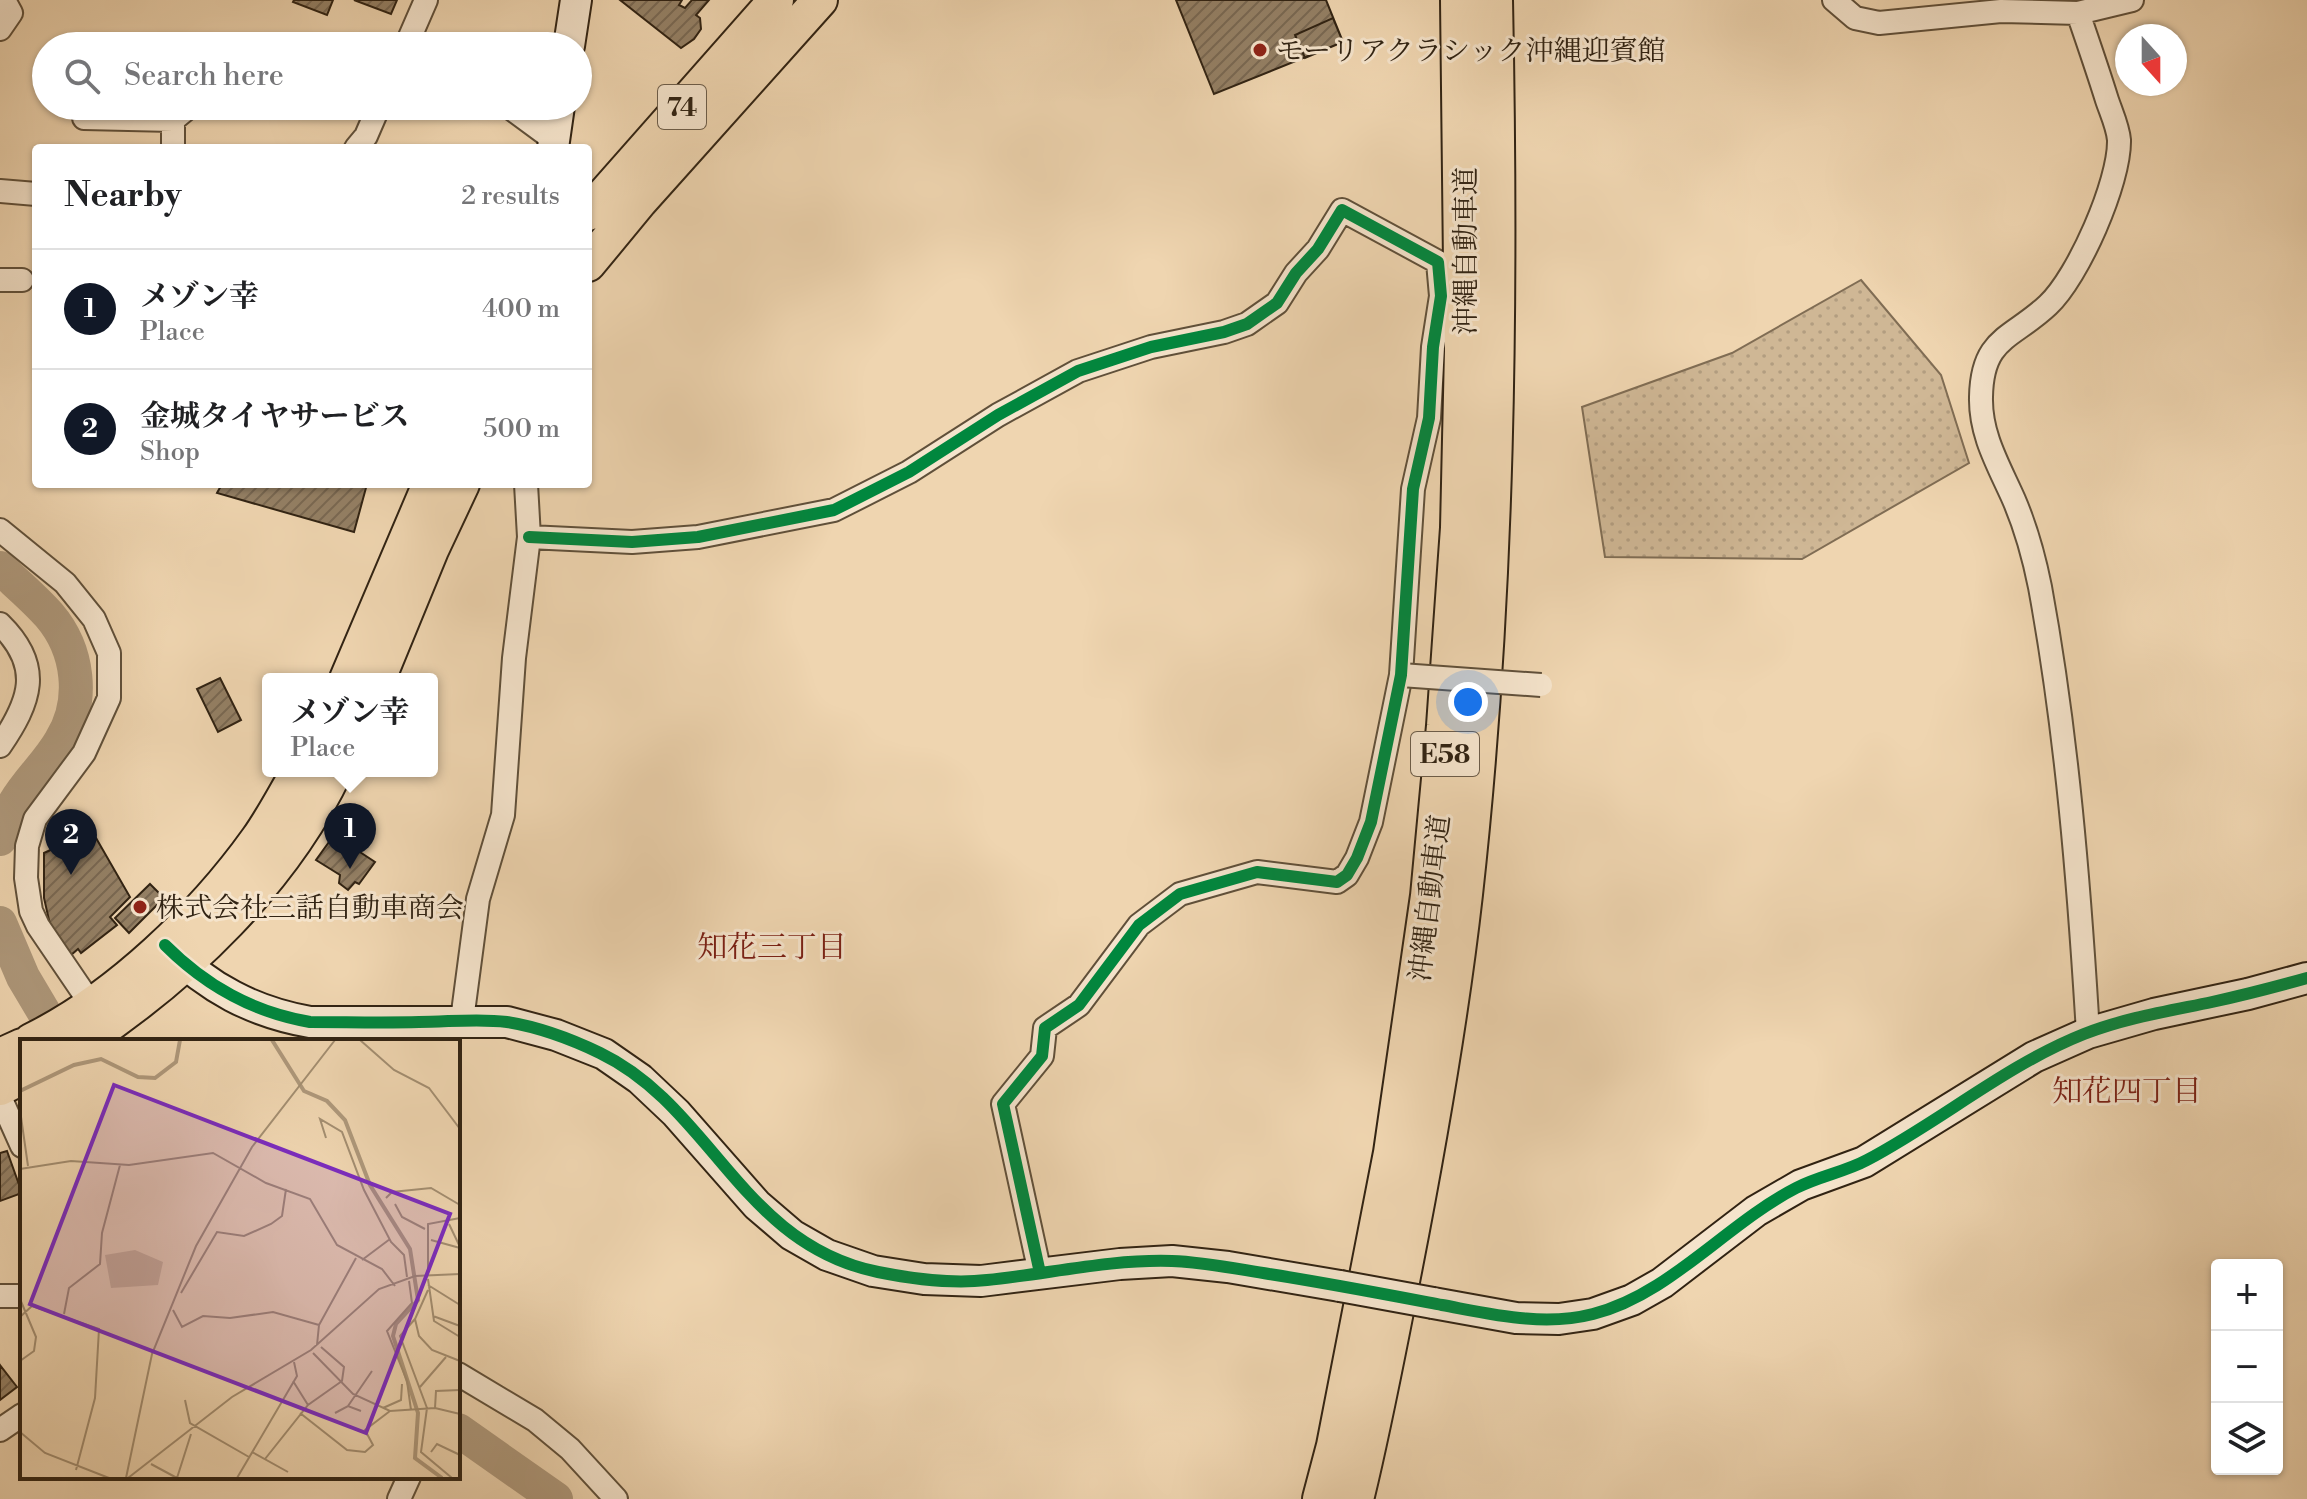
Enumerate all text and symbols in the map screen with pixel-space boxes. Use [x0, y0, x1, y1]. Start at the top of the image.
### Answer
north arrow [2115, 24, 2187, 96]
search box [32, 32, 592, 120]
place label: モーリアクラシック沖縄迎賓館 [1276, 34, 1665, 69]
marker: モーリアクラシック沖縄迎賓館 [1251, 41, 1269, 59]
icon: search [60, 54, 104, 98]
text: Search here [124, 57, 284, 95]
road number: 74 [658, 85, 706, 129]
street label: 沖縄自動車道 [1449, 167, 1484, 335]
text: Nearby [64, 175, 182, 217]
text: 2 results [461, 180, 560, 212]
text: メゾン幸 [140, 278, 259, 316]
text: 1 [84, 293, 96, 325]
text: 400 m [482, 293, 560, 325]
text: Place [140, 316, 205, 348]
text: 金城タイヤサービス [140, 398, 409, 436]
text: 2 [82, 413, 98, 445]
text: 500 m [483, 413, 560, 445]
text: Shop [140, 436, 200, 468]
popup [262, 673, 438, 777]
your location [1448, 682, 1488, 722]
text: メゾン幸 [290, 694, 410, 732]
text: Place [290, 732, 355, 764]
road number: E58 [1411, 732, 1479, 776]
pin: 1 [324, 803, 376, 869]
pin: 2 [45, 809, 97, 875]
street label: 沖縄自動車道 [1403, 813, 1458, 984]
place label: 株式会社三話自動車商会 [156, 891, 464, 926]
marker: 株式会社三話自動車商会 [131, 898, 149, 916]
district label: 知花三丁目 [697, 929, 847, 967]
inset map [20, 1039, 460, 1479]
district label: 知花四丁目 [2052, 1073, 2202, 1111]
map controls [2211, 1259, 2283, 1475]
button: + [2211, 1259, 2283, 1331]
button: − [2211, 1331, 2283, 1403]
button: layers [2211, 1403, 2283, 1475]

